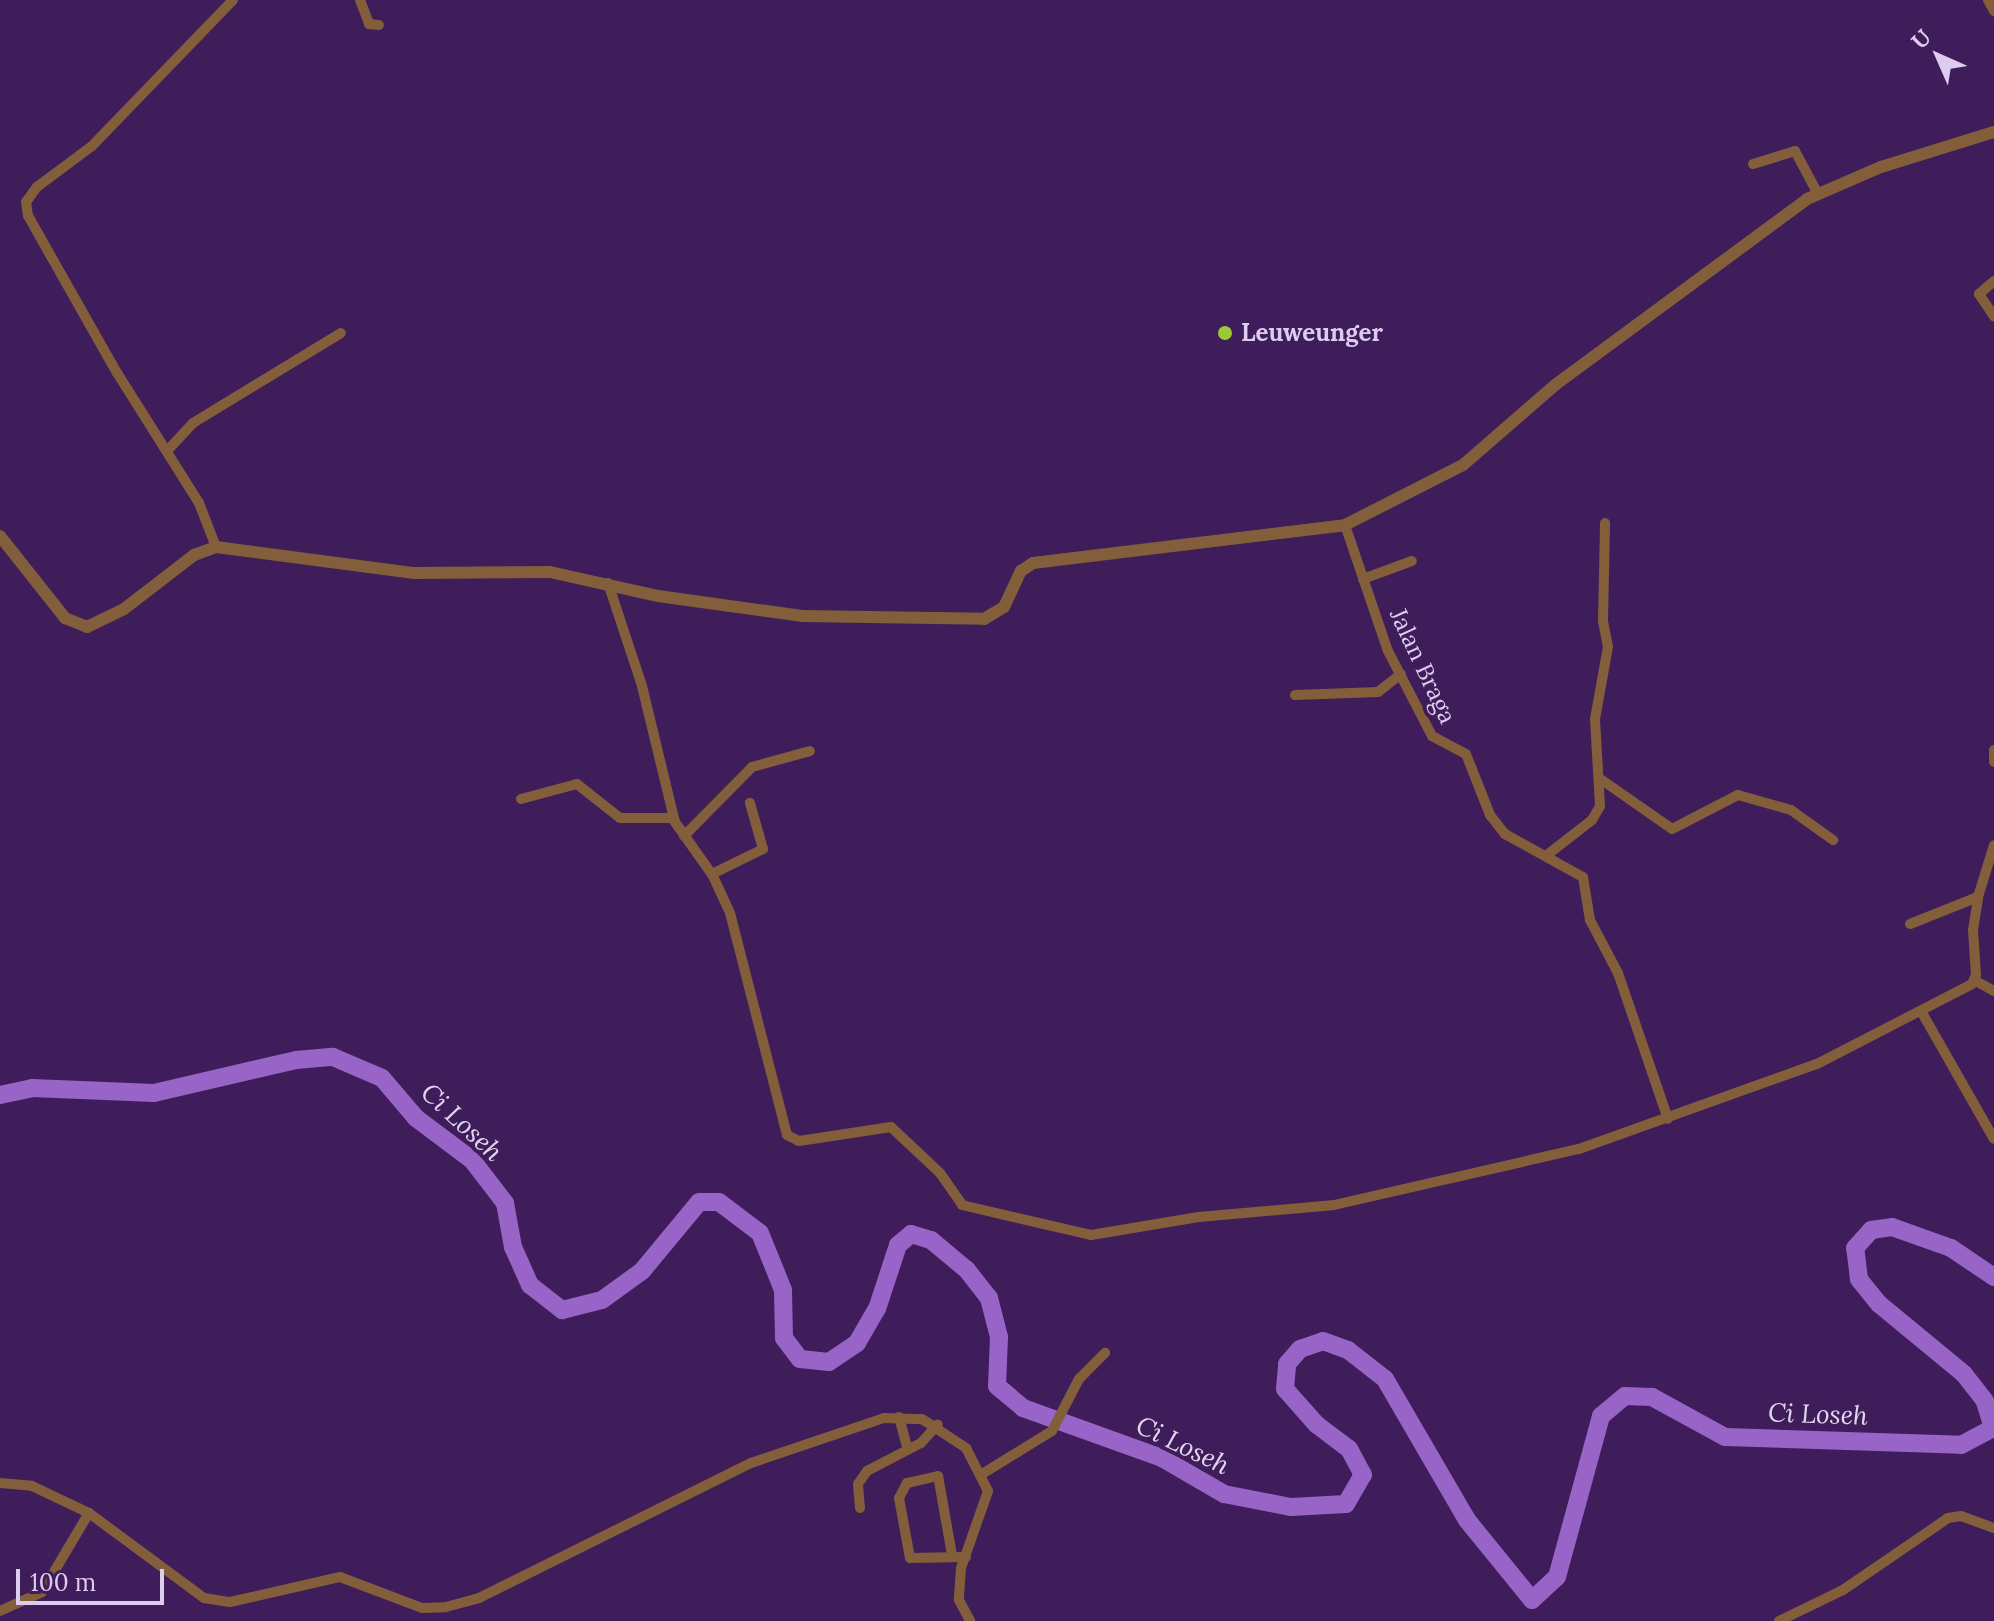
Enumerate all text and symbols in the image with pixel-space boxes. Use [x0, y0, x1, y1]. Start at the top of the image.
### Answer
north arrow [1898, 16, 1978, 96]
text: U [1905, 23, 1937, 55]
place label: Leuweunger [1241, 319, 1383, 347]
marker: Leuweunger [1216, 324, 1234, 342]
street label: Jalan Braga [1384, 604, 1462, 728]
water label: Ci Loseh [415, 1076, 509, 1168]
water label: Ci Loseh [1767, 1397, 1869, 1431]
water label: Ci Loseh [1131, 1409, 1235, 1481]
scale bar [20, 1553, 168, 1603]
text: 100 m [30, 1567, 96, 1598]

